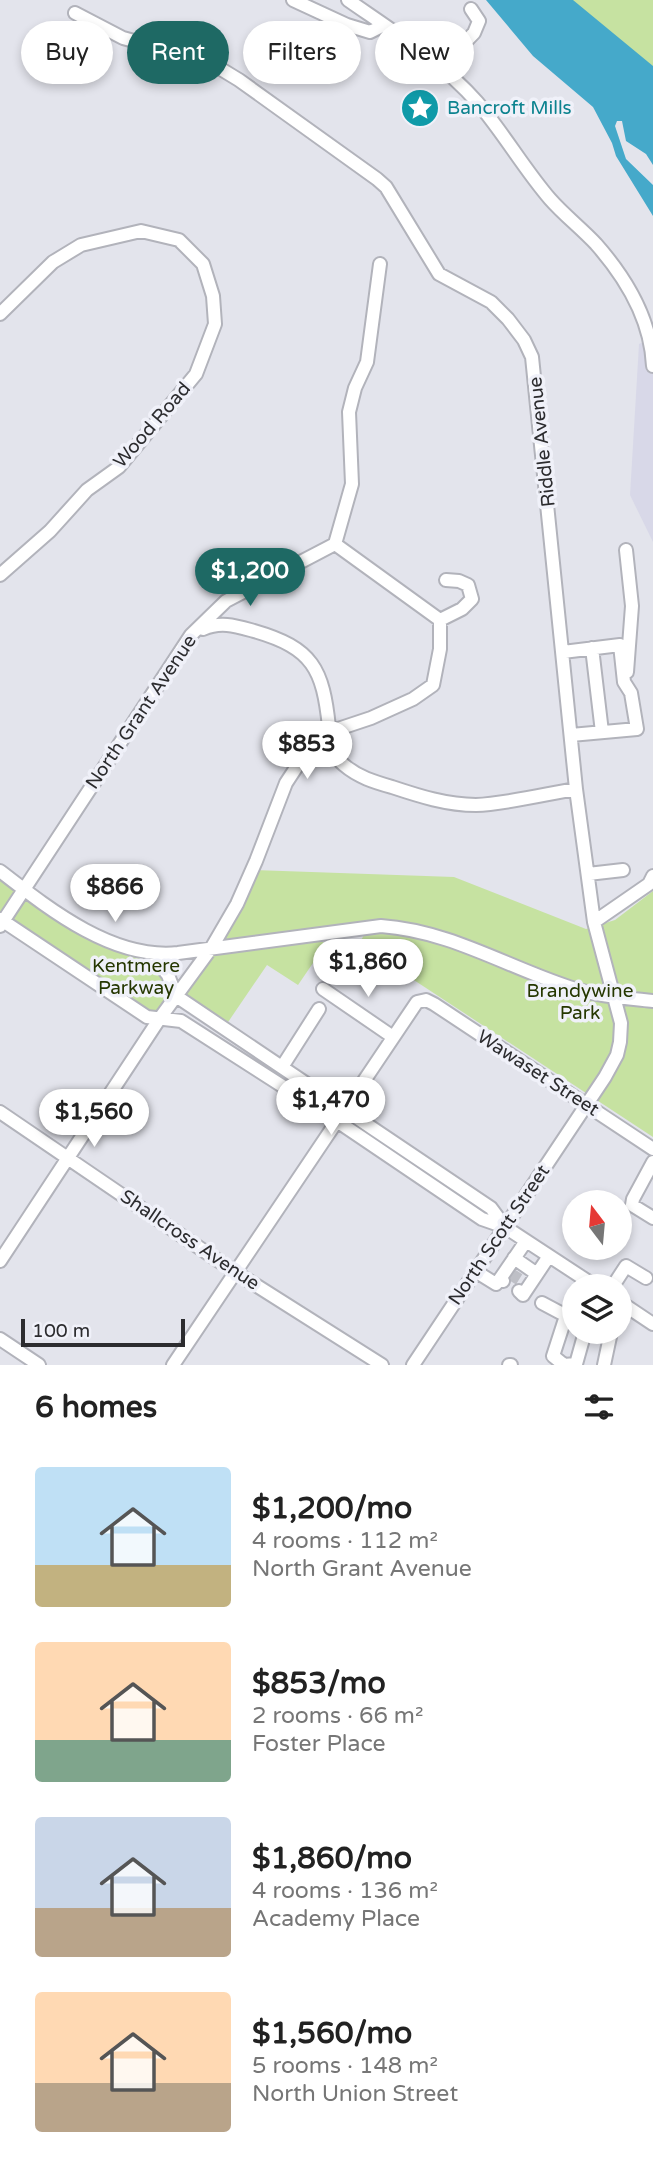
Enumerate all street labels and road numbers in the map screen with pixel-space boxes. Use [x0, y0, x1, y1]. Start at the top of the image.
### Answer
street label: Riddle Avenue [524, 376, 560, 508]
street label: Wood Road [109, 378, 195, 472]
street label: North Grant Avenue [81, 631, 201, 793]
street label: Wawaset Street [473, 1025, 603, 1121]
street label: North Scott Street [444, 1161, 554, 1309]
street label: Shallcross Avenue [116, 1185, 264, 1295]

